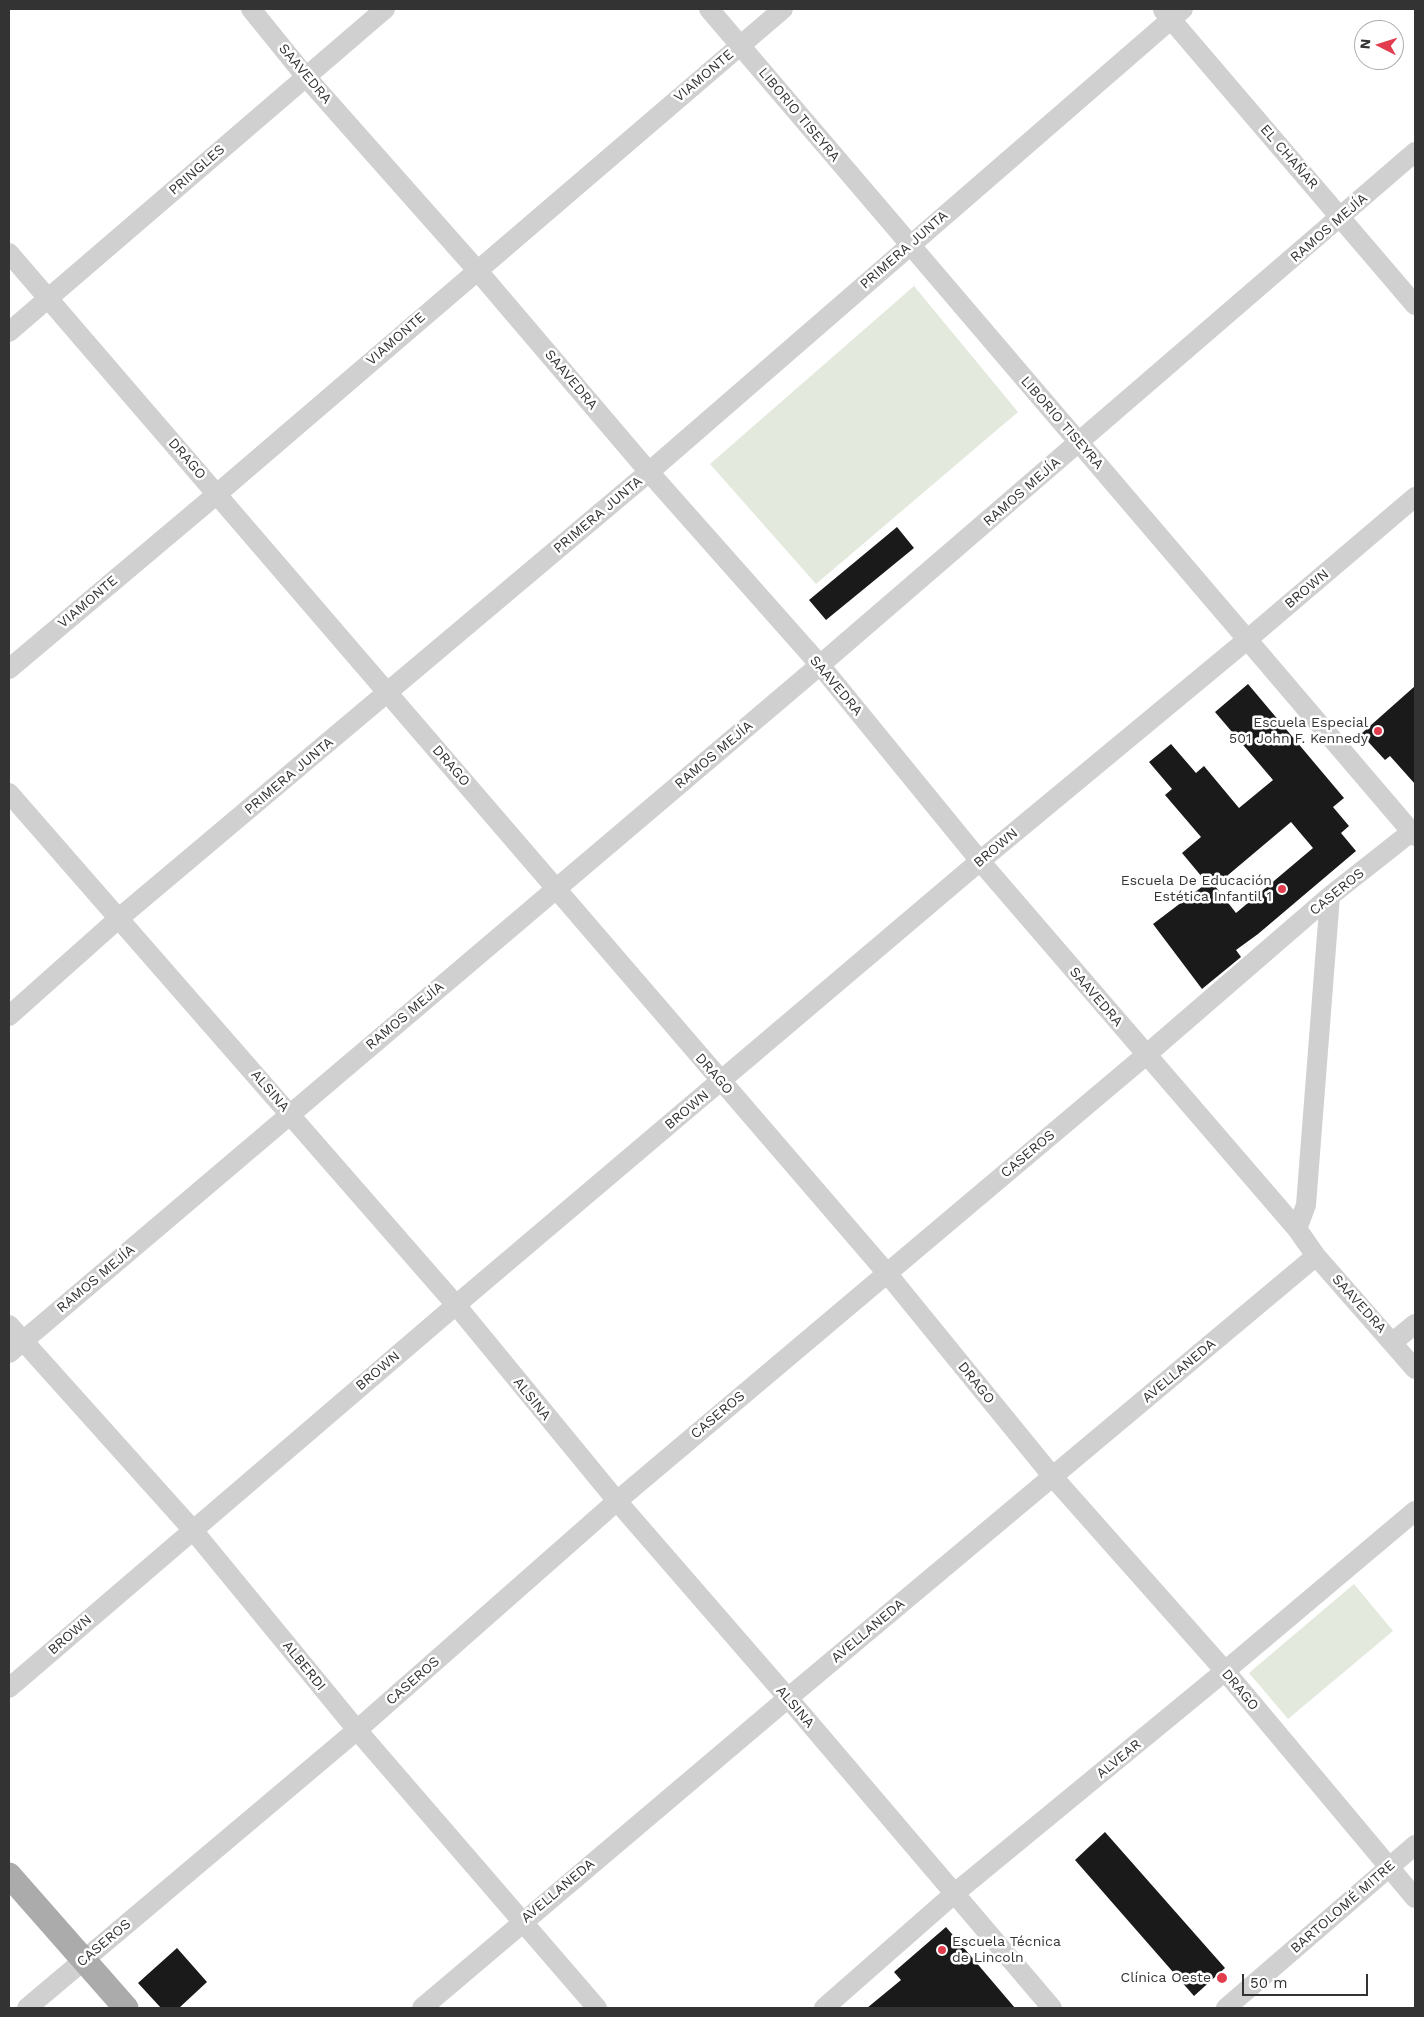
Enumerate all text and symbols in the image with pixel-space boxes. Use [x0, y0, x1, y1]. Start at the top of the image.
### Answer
north arrow [1354, 20, 1404, 70]
text: N [1357, 38, 1373, 50]
street label: SAAVEDRA [275, 41, 335, 107]
street label: VIAMONTE [671, 46, 737, 106]
street label: LIBORIO TISEYRA [755, 65, 843, 165]
street label: EL CHAÑAR [1256, 121, 1322, 193]
street label: PRINGLES [166, 141, 228, 199]
street label: RAMOS MEJÍA [1287, 190, 1371, 266]
street label: PRIMERA JUNTA [857, 207, 951, 293]
street label: VIAMONTE [363, 309, 429, 369]
street label: SAAVEDRA [541, 347, 601, 413]
street label: LIBORIO TISEYRA [1017, 373, 1107, 473]
street label: DRAGO [165, 435, 209, 483]
street label: RAMOS MEJÍA [980, 454, 1064, 530]
street label: PRIMERA JUNTA [550, 473, 646, 557]
street label: BROWN [1282, 566, 1332, 612]
street label: VIAMONTE [55, 572, 121, 632]
street label: SAAVEDRA [806, 653, 866, 719]
place label: Escuela Especial 501 John F. Kennedy [1229, 715, 1368, 748]
street label: RAMOS MEJÍA [672, 717, 756, 793]
marker: Escuela Especial 501 John F. Kennedy [1372, 725, 1384, 737]
street label: PRIMERA JUNTA [241, 734, 337, 818]
street label: DRAGO [429, 742, 473, 790]
street label: BROWN [971, 825, 1021, 871]
street label: CASEROS [1306, 865, 1368, 919]
place label: Escuela De Educación Estética Infantil 1 [1121, 873, 1272, 906]
marker: Escuela De Educación Estética Infantil 1 [1276, 883, 1288, 895]
street label: SAAVEDRA [1066, 964, 1126, 1030]
street label: RAMOS MEJÍA [363, 978, 447, 1054]
street label: DRAGO [692, 1050, 736, 1098]
street label: ALSINA [247, 1067, 293, 1115]
street label: BROWN [662, 1087, 712, 1133]
street label: CASEROS [998, 1127, 1058, 1181]
street label: RAMOS MEJÍA [54, 1241, 138, 1317]
street label: SAAVEDRA [1328, 1271, 1390, 1337]
street label: AVELLANEDA [1139, 1335, 1219, 1407]
street label: BROWN [353, 1348, 403, 1394]
street label: DRAGO [954, 1359, 998, 1407]
street label: ALSINA [510, 1374, 554, 1424]
street label: CASEROS [688, 1388, 748, 1442]
street label: AVELLANEDA [828, 1595, 908, 1667]
street label: BROWN [45, 1611, 95, 1659]
street label: ALBERDI [279, 1638, 329, 1694]
street label: CASEROS [383, 1653, 443, 1709]
street label: DRAGO [1218, 1666, 1262, 1714]
street label: ALSINA [772, 1683, 818, 1731]
street label: ALVEAR [1093, 1736, 1145, 1782]
street label: AVELLANEDA [518, 1855, 598, 1927]
street label: BARTOLOMÉ MITRE [1287, 1857, 1399, 1957]
street label: CASEROS [74, 1916, 134, 1970]
place label: Escuela Técnica de Lincoln [952, 1934, 1061, 1966]
marker: Escuela Técnica de Lincoln [936, 1944, 948, 1956]
scale bar [1244, 1964, 1370, 1996]
place label: Clínica Oeste [1121, 1970, 1211, 1986]
marker: Clínica Oeste [1215, 1971, 1229, 1985]
text: 50 m [1250, 1974, 1287, 1992]

